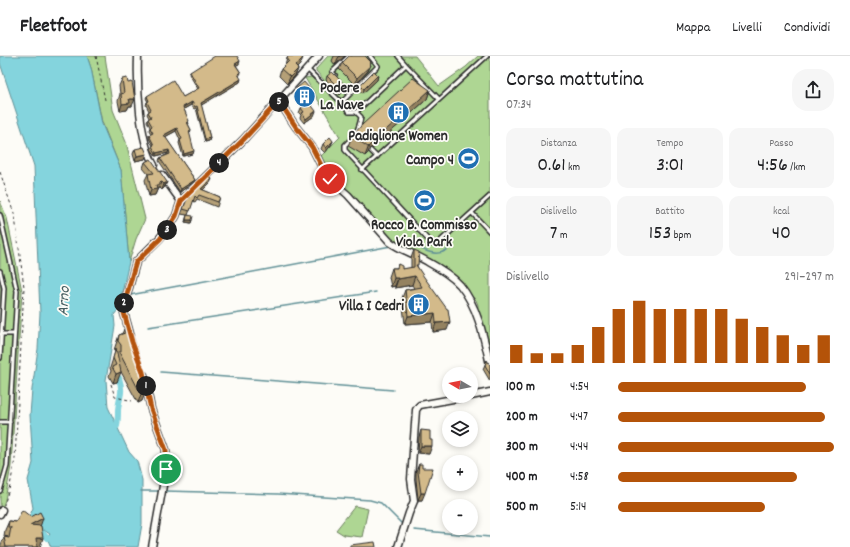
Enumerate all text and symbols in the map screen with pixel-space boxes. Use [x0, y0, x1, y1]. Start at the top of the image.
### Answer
text: Fleetfoot [20, 14, 87, 41]
text: Mappa [676, 18, 710, 38]
text: Livelli [732, 18, 762, 38]
text: Condividi [784, 18, 830, 38]
text: Corsa mattutina [506, 65, 643, 96]
button: share [792, 69, 834, 111]
place label: Podere La Nave [320, 78, 364, 117]
building icon: Podere La Nave [291, 83, 317, 109]
pin: 5 [269, 92, 289, 112]
text: 5 [276, 94, 282, 110]
text: 07:34 [506, 96, 531, 115]
building icon: Padiglione Women [385, 99, 411, 125]
place label: Padiglione Women [348, 126, 448, 148]
text: Distanza [541, 136, 577, 152]
text: Tempo [657, 136, 683, 152]
text: Passo [769, 136, 793, 152]
sports icon: Campo 4 [456, 146, 482, 172]
place label: Campo 4 [406, 150, 454, 172]
text: 0.61 [537, 152, 566, 180]
text: 3:01 [656, 152, 684, 180]
text: 4:56 [757, 152, 788, 180]
pin: 4 [209, 153, 229, 173]
text: 4 [217, 155, 221, 171]
text: km [566, 160, 580, 176]
text: /km [788, 160, 806, 176]
pin [313, 162, 347, 196]
icon: check [319, 168, 341, 190]
sports icon: Rocco B. Commisso Viola Park [411, 188, 437, 214]
text: Dislivello [540, 204, 577, 220]
text: Battito [655, 204, 685, 220]
text: kcal [773, 204, 790, 220]
place label: Rocco B. Commisso Viola Park [371, 215, 477, 254]
pin: 3 [157, 220, 177, 240]
text: 7 [550, 220, 557, 248]
text: 153 [649, 220, 671, 248]
text: 40 [772, 220, 791, 248]
text: 3 [165, 222, 169, 238]
text: m [557, 228, 568, 244]
text: bpm [671, 228, 691, 244]
text: Dislivello [506, 268, 549, 287]
text: 291–297 m [785, 268, 834, 287]
water label: Arno [52, 285, 77, 316]
building icon: Villa I Cedri [406, 292, 432, 318]
pin: 2 [114, 293, 134, 313]
text: 2 [122, 295, 126, 311]
place label: Villa I Cedri [339, 296, 404, 318]
north arrow [442, 367, 478, 403]
map controls [442, 367, 478, 535]
pin: 1 [136, 376, 156, 396]
text: 1 [145, 378, 147, 394]
text: 100 m [506, 378, 535, 397]
text: 4:54 [570, 378, 589, 397]
text: 200 m [506, 408, 538, 427]
text: 4:47 [570, 408, 588, 427]
button: layers [442, 411, 478, 447]
text: 300 m [506, 438, 538, 457]
text: 4:44 [570, 438, 588, 457]
pin [149, 452, 183, 486]
button: + [442, 455, 478, 491]
icon: arrive [155, 458, 177, 480]
text: 400 m [506, 468, 537, 487]
text: 4:58 [570, 468, 589, 487]
text: 500 m [506, 498, 538, 517]
text: 5:14 [570, 498, 586, 517]
button: − [442, 499, 478, 535]

